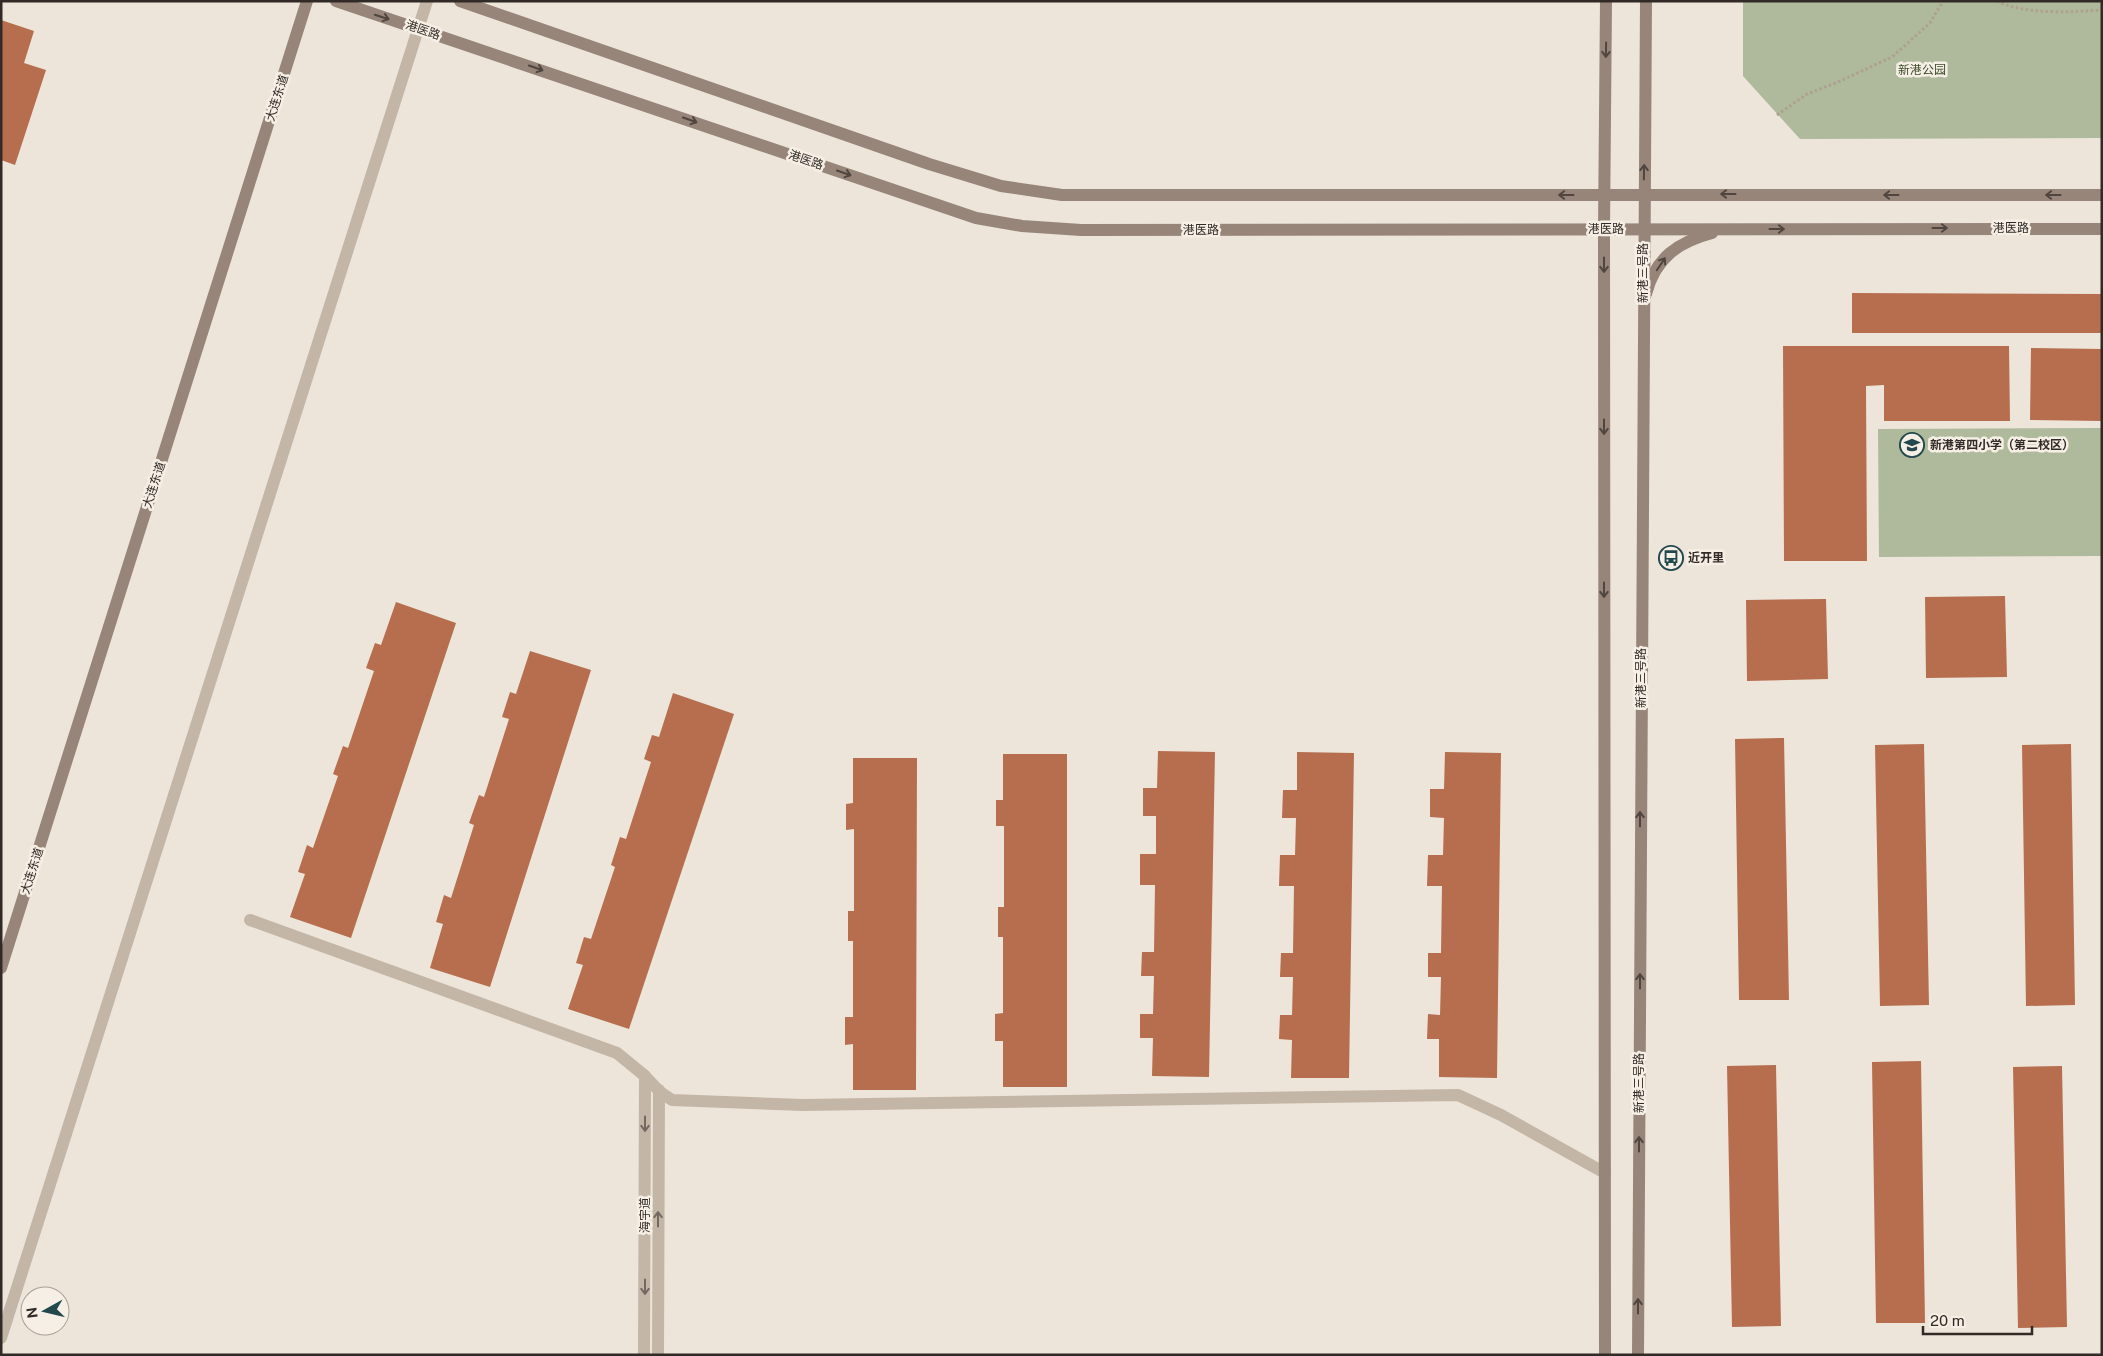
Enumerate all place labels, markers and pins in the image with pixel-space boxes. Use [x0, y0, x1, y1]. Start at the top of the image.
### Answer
school or university icon: 新港第四小学（第二校区） [1899, 432, 1925, 458]
place label: 新港第四小学（第二校区） [1930, 438, 2074, 452]
bus stop icon: 近开里 [1658, 545, 1684, 571]
place label: 近开里 [1688, 551, 1724, 565]

